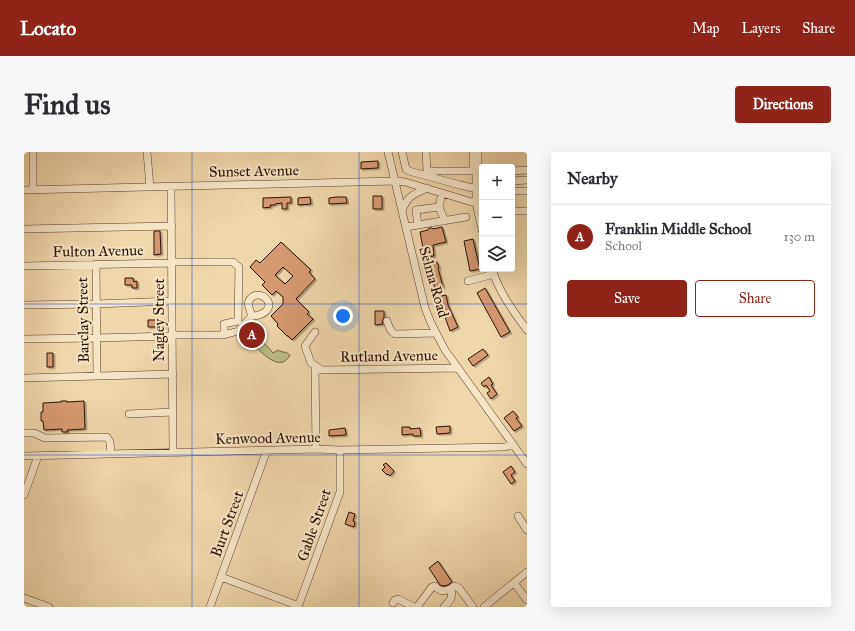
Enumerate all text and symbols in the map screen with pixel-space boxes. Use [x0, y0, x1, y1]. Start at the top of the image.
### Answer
text: Locato [20, 17, 76, 40]
text: Map [692, 20, 720, 37]
text: Layers [742, 20, 780, 37]
text: Share [802, 20, 835, 37]
button: Directions [735, 86, 831, 123]
text: Find us [24, 87, 110, 122]
street label: Sunset Avenue [209, 161, 299, 181]
map controls [479, 164, 515, 272]
button: + [479, 164, 515, 200]
text: Nearby [567, 168, 618, 189]
button: − [479, 200, 515, 236]
text: Franklin Middle School [605, 220, 752, 238]
text: A [576, 229, 584, 245]
text: 130 m [783, 229, 815, 245]
button: layers [479, 236, 515, 272]
text: School [605, 238, 642, 254]
street label: Fulton Avenue [52, 241, 144, 261]
street label: Selma Road [415, 244, 453, 320]
street label: Barclay Street [73, 276, 93, 363]
street label: Nagley Street [150, 278, 168, 362]
button: Save [567, 280, 687, 317]
button: Share [695, 280, 815, 317]
your location [333, 306, 353, 326]
pin: A [239, 320, 265, 350]
street label: Rutland Avenue [340, 346, 438, 366]
street label: Kenwood Avenue [215, 428, 321, 448]
street label: Gable Street [293, 486, 335, 564]
street label: Burt Street [207, 488, 248, 560]

